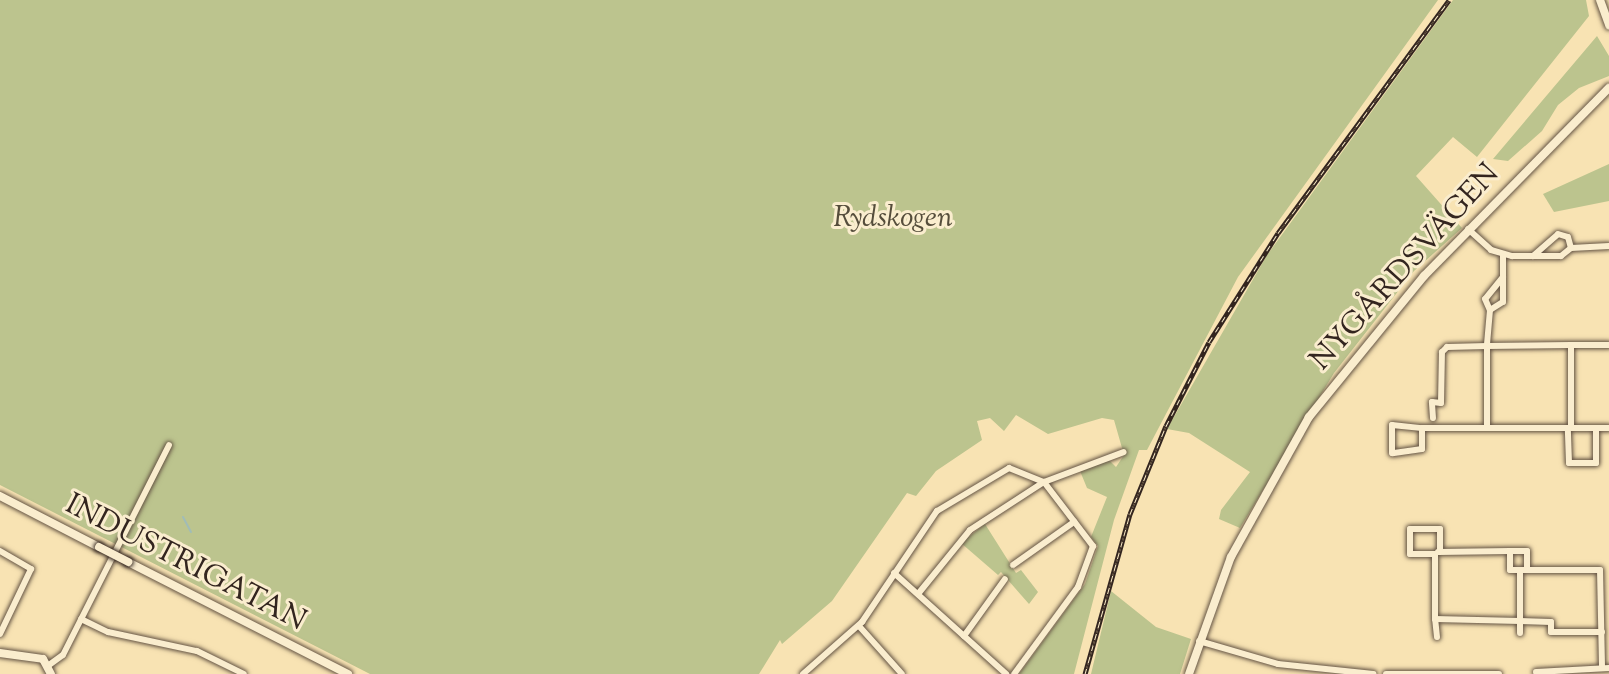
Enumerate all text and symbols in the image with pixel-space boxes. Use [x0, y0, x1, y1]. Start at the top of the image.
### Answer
street label: NYGÅRDSVÄGEN [1304, 157, 1508, 379]
park label: Rydskogen [833, 201, 953, 237]
street label: INDUSTRIGATAN [59, 488, 311, 640]

